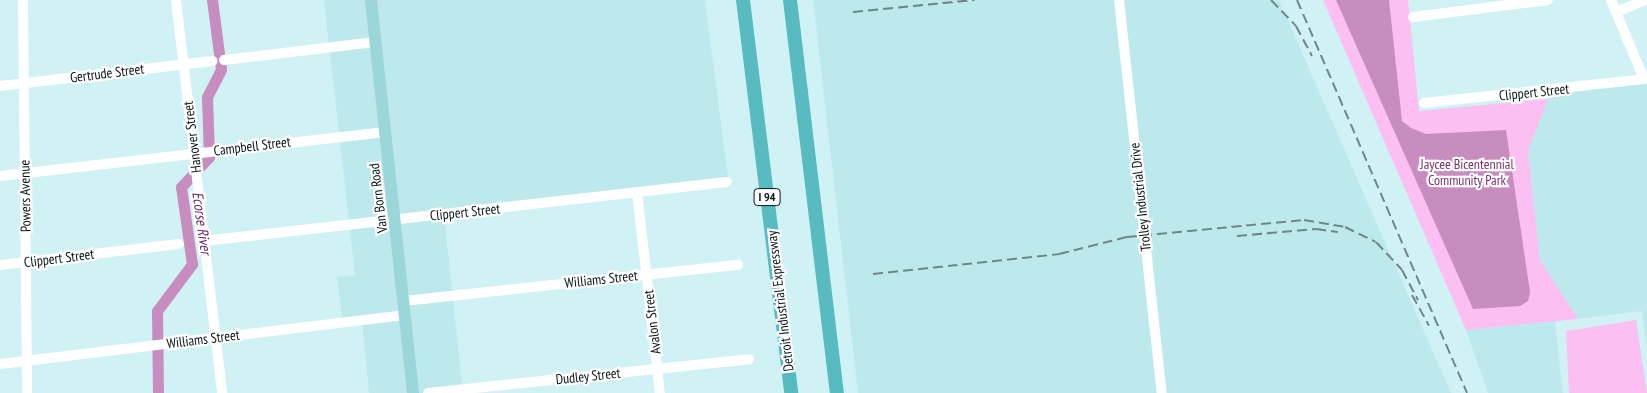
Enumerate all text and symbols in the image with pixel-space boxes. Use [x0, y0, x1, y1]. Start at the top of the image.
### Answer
street label: Gertrude Street [69, 60, 145, 86]
street label: Clippert Street [1498, 80, 1570, 104]
street label: Hanover Street [179, 100, 205, 174]
street label: Campbell Street [213, 133, 291, 159]
street label: Trolley Industrial Drive [1126, 142, 1154, 252]
park label: Jaycee Bicentennial Community Park [1420, 156, 1514, 188]
street label: Powers Avenue [16, 160, 34, 232]
street label: Van Born Road [365, 162, 391, 234]
road number: I 94 [753, 188, 781, 206]
water label: Ecorse River [189, 190, 215, 256]
street label: Clippert Street [429, 200, 501, 224]
street label: Detroit Industrial Expressway [763, 230, 797, 372]
street label: Clippert Street [23, 245, 95, 271]
street label: Williams Street [564, 267, 638, 291]
street label: Avalon Street [640, 289, 664, 355]
street label: Williams Street [166, 326, 240, 352]
street label: Dudley Street [555, 364, 621, 388]

